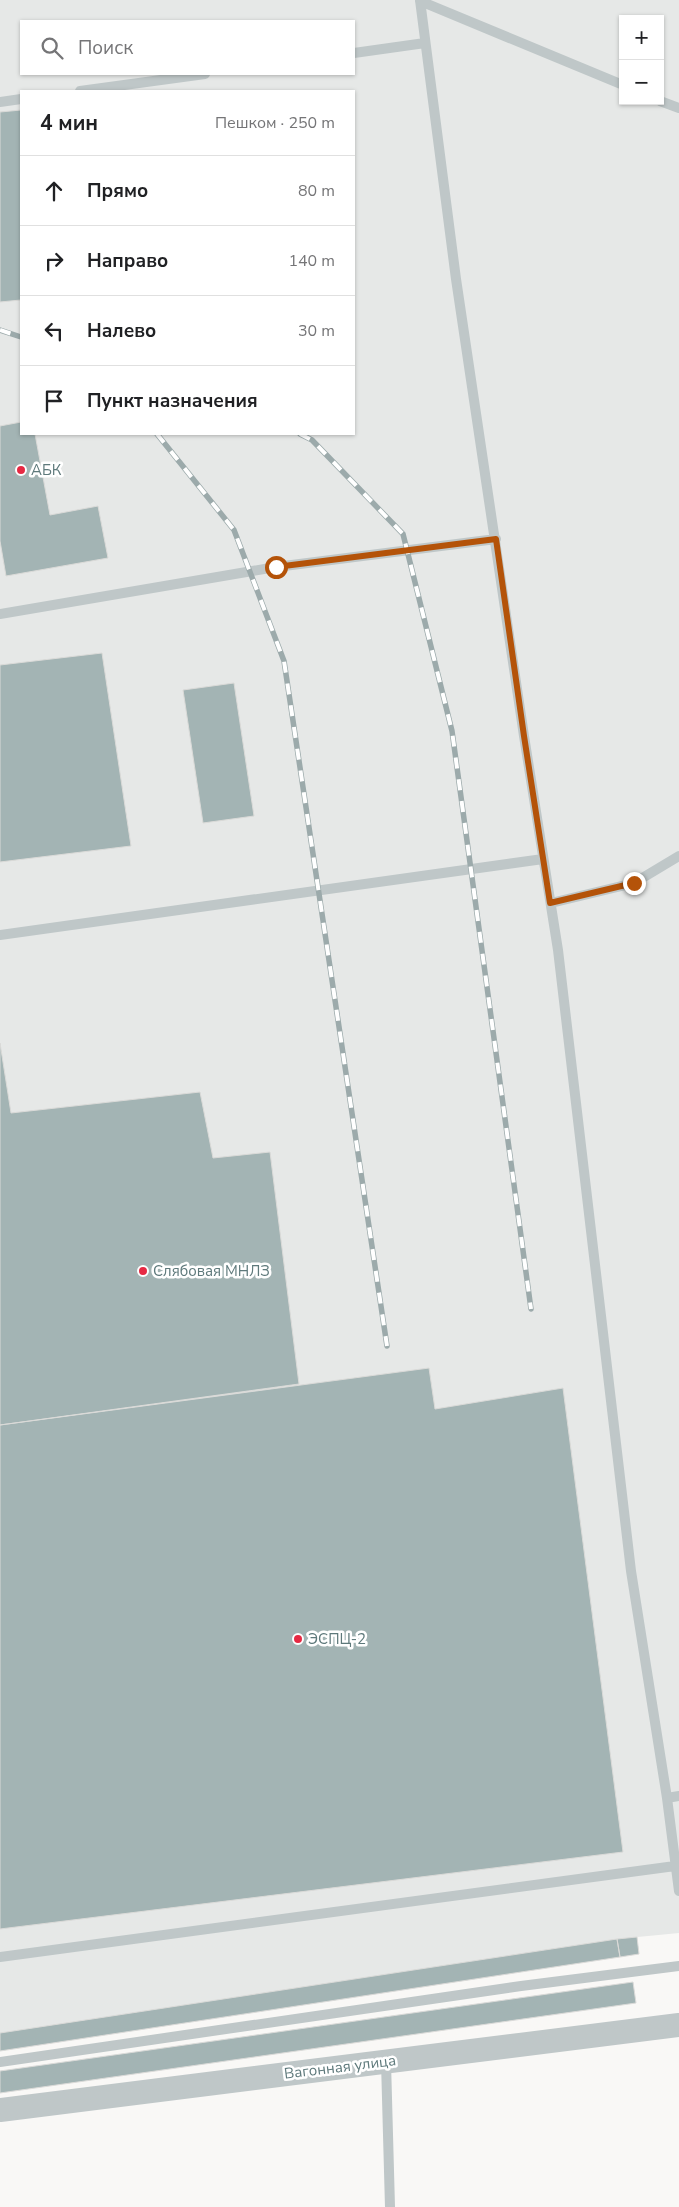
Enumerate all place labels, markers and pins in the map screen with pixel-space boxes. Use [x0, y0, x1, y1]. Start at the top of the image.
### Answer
place label: АБК [31, 460, 62, 480]
marker: АБК [15, 464, 27, 476]
place label: Слябовая МНЛЗ [153, 1261, 270, 1281]
marker: Слябовая МНЛЗ [137, 1265, 149, 1277]
place label: ЭСПЦ-2 [308, 1629, 366, 1649]
marker: ЭСПЦ-2 [292, 1633, 304, 1645]

